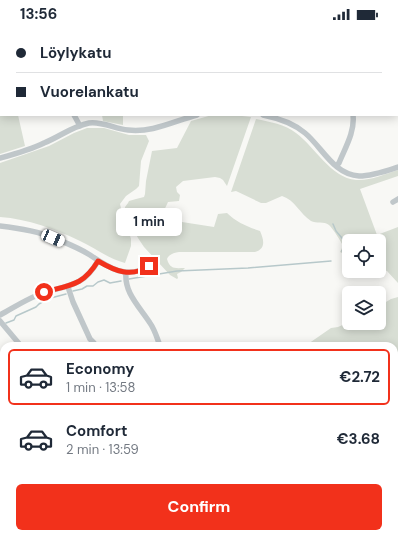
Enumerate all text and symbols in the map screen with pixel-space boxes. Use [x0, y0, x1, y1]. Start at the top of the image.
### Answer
text: 13:56 [20, 4, 57, 24]
text: Löylykatu [40, 43, 111, 63]
text: Vuorelankatu [40, 82, 139, 102]
callout: 1 min [116, 208, 182, 236]
text: 1 min [133, 213, 165, 230]
car [40, 228, 66, 248]
map controls [342, 234, 386, 330]
button: locate [342, 234, 386, 278]
route end [140, 257, 158, 275]
route start [35, 283, 53, 301]
button: layers [342, 286, 386, 330]
icon: car [18, 359, 54, 395]
text: Economy [66, 359, 134, 379]
text: €2.72 [340, 367, 380, 387]
text: 1 min · 13:58 [66, 379, 135, 396]
icon: car [18, 421, 54, 457]
text: Comfort [66, 421, 127, 441]
text: €3.68 [337, 429, 380, 449]
text: 2 min · 13:59 [66, 441, 139, 458]
button: Confirm [16, 484, 382, 530]

